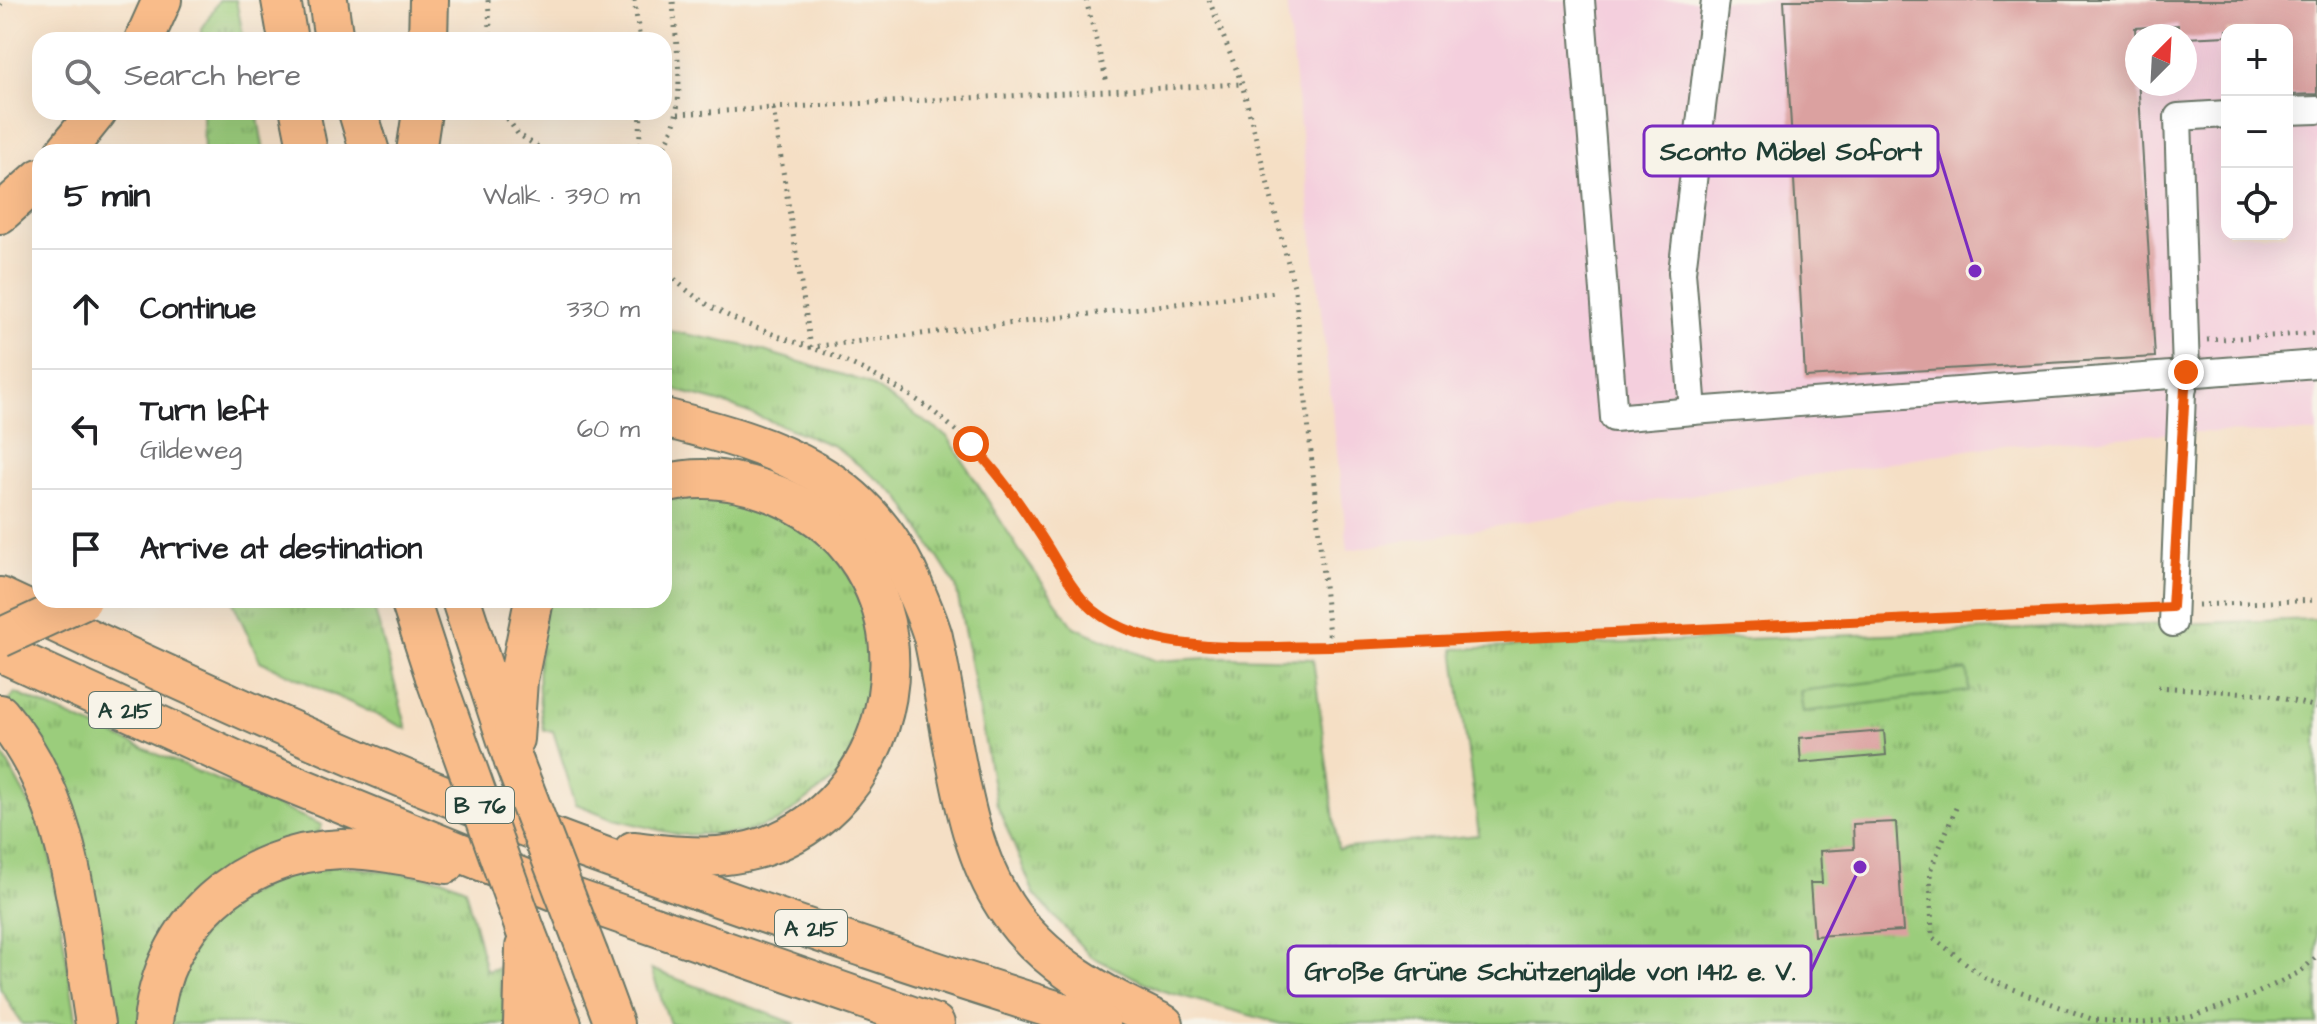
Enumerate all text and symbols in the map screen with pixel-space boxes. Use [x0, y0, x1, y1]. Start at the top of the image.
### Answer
north arrow [2125, 24, 2197, 96]
map controls [2221, 24, 2293, 240]
button: + [2221, 24, 2293, 96]
search box [32, 32, 672, 120]
icon: search [60, 54, 104, 98]
text: Search here [124, 55, 301, 97]
button: − [2221, 96, 2293, 168]
callout: Sconto Möbel Sofort [1644, 126, 1938, 176]
text: Sconto Möbel Sofort [1659, 134, 1922, 170]
button: locate [2221, 168, 2293, 240]
text: 5 min [64, 172, 150, 220]
text: Walk · 390 m [483, 178, 640, 214]
icon: ahead [64, 287, 108, 331]
text: Continue [140, 288, 256, 330]
text: 330 m [566, 291, 640, 327]
route end [2168, 354, 2204, 390]
text: Turn left [140, 390, 268, 432]
icon: left [64, 407, 108, 451]
text: 60 m [577, 411, 640, 447]
route start [953, 426, 989, 462]
text: Gildeweg [140, 432, 242, 468]
icon: arrive [64, 527, 108, 571]
text: Arrive at destination [140, 528, 422, 570]
road number: A 215 [89, 692, 161, 728]
road number: B 76 [446, 787, 514, 823]
road number: A 215 [775, 910, 847, 946]
callout: Große Grüne Schützengilde von 1412 e. V. [1288, 946, 1811, 996]
text: Große Grüne Schützengilde von 1412 e. V. [1304, 954, 1796, 993]

